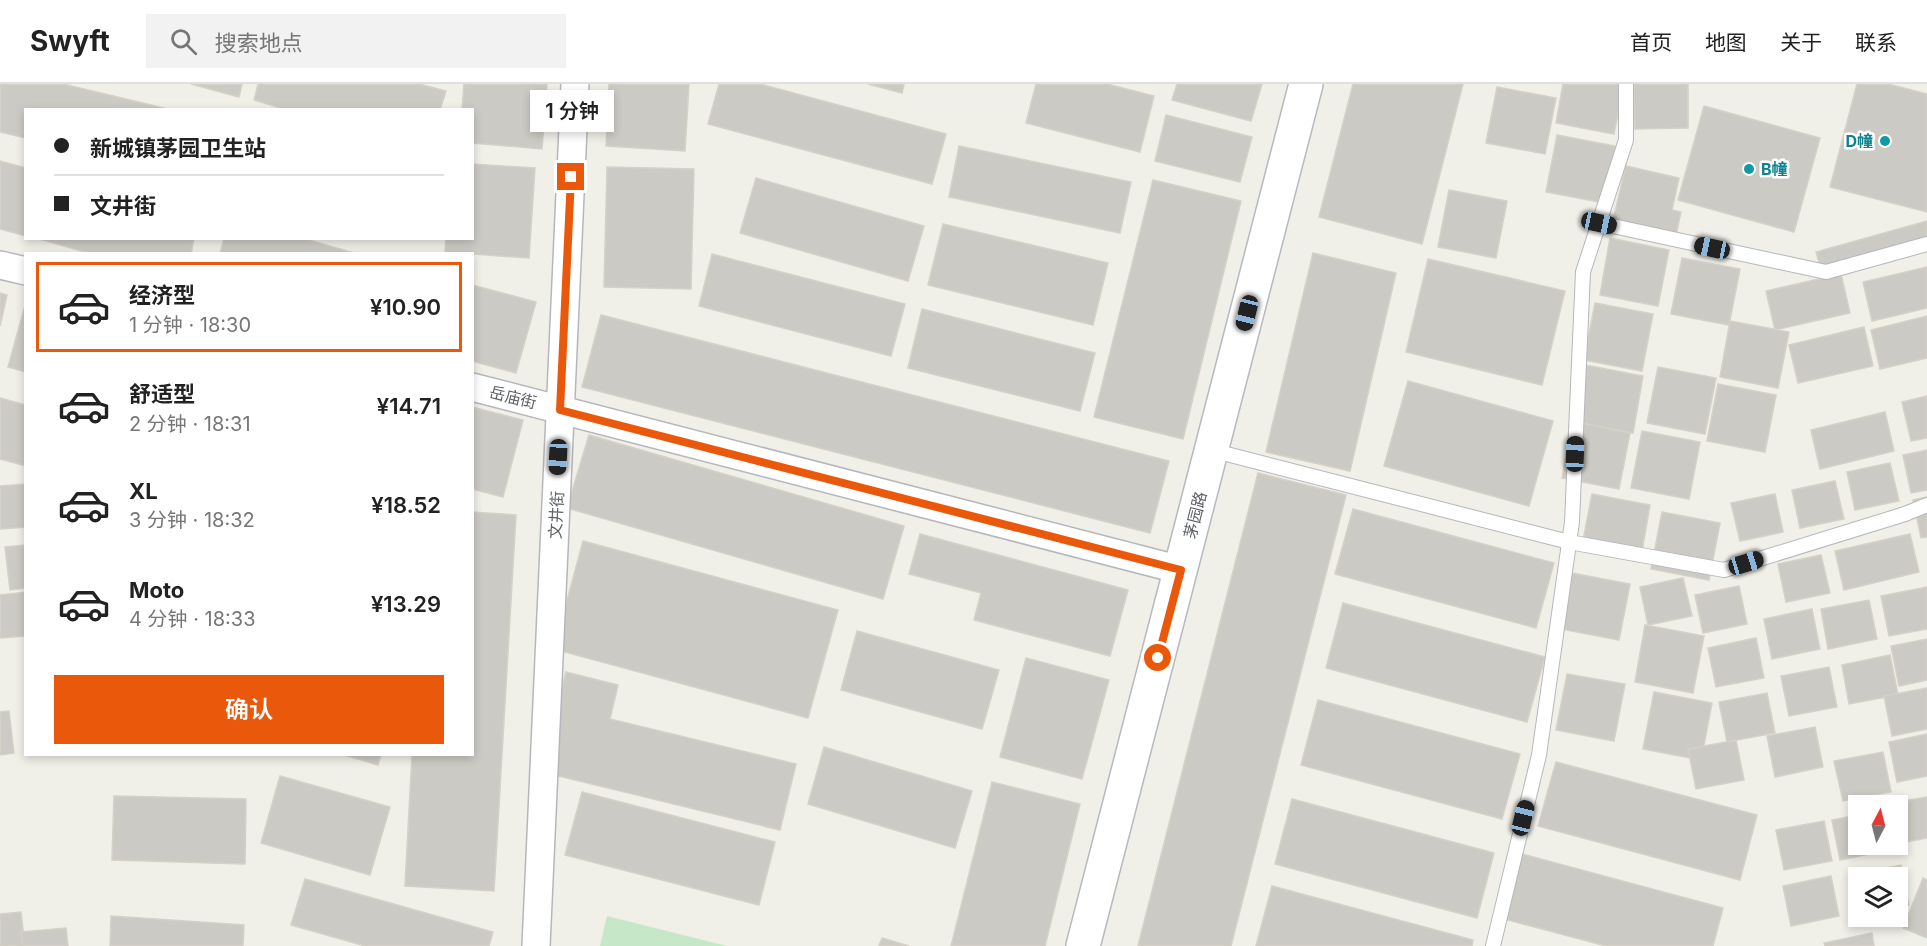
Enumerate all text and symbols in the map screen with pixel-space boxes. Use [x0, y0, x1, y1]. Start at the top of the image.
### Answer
search box [146, 14, 566, 68]
text: Swyft [30, 24, 110, 58]
icon: search [167, 25, 200, 58]
text: 搜索地点 [215, 30, 303, 56]
text: 首页 [1630, 30, 1672, 55]
text: 地图 [1705, 30, 1747, 55]
text: 关于 [1780, 30, 1822, 55]
text: 联系 [1855, 30, 1897, 55]
callout: 1 分钟 [529, 90, 613, 132]
text: 1 分钟 [545, 99, 599, 123]
place label: D幢 [1845, 131, 1873, 151]
marker: D幢 [1878, 134, 1892, 148]
text: 新城镇茅园卫生站 [90, 135, 266, 161]
place label: B幢 [1761, 159, 1788, 179]
marker: B幢 [1742, 162, 1756, 176]
route end [557, 163, 584, 190]
text: 文井街 [90, 193, 156, 219]
car [1580, 210, 1618, 236]
car [1693, 235, 1731, 261]
icon: car [57, 280, 111, 334]
text: 经济型 [129, 282, 195, 308]
car [1234, 293, 1260, 333]
text: ¥10.90 [370, 294, 441, 320]
text: 1 分钟 · 18:30 [129, 313, 251, 337]
icon: car [57, 379, 111, 433]
text: 舒适型 [129, 381, 195, 407]
street label: 岳庙街 [487, 381, 539, 413]
text: ¥14.71 [377, 393, 441, 419]
text: 2 分钟 · 18:31 [129, 412, 251, 436]
car [1565, 436, 1585, 472]
car [548, 439, 568, 475]
icon: car [57, 478, 111, 532]
text: XL [129, 478, 158, 504]
street label: 茅园路 [1179, 489, 1211, 541]
street label: 文井街 [545, 491, 567, 539]
text: ¥18.52 [371, 492, 441, 518]
text: 3 分钟 · 18:32 [129, 508, 255, 532]
car [1726, 549, 1766, 577]
icon: car [57, 577, 111, 631]
text: Moto [129, 577, 184, 603]
text: ¥13.29 [371, 591, 441, 617]
text: 4 分钟 · 18:33 [129, 607, 256, 631]
route start [1144, 644, 1171, 671]
button: 确认 [54, 675, 444, 744]
north arrow [1848, 795, 1908, 855]
map controls [1848, 795, 1908, 927]
car [1510, 798, 1536, 838]
button: layers [1848, 867, 1908, 927]

